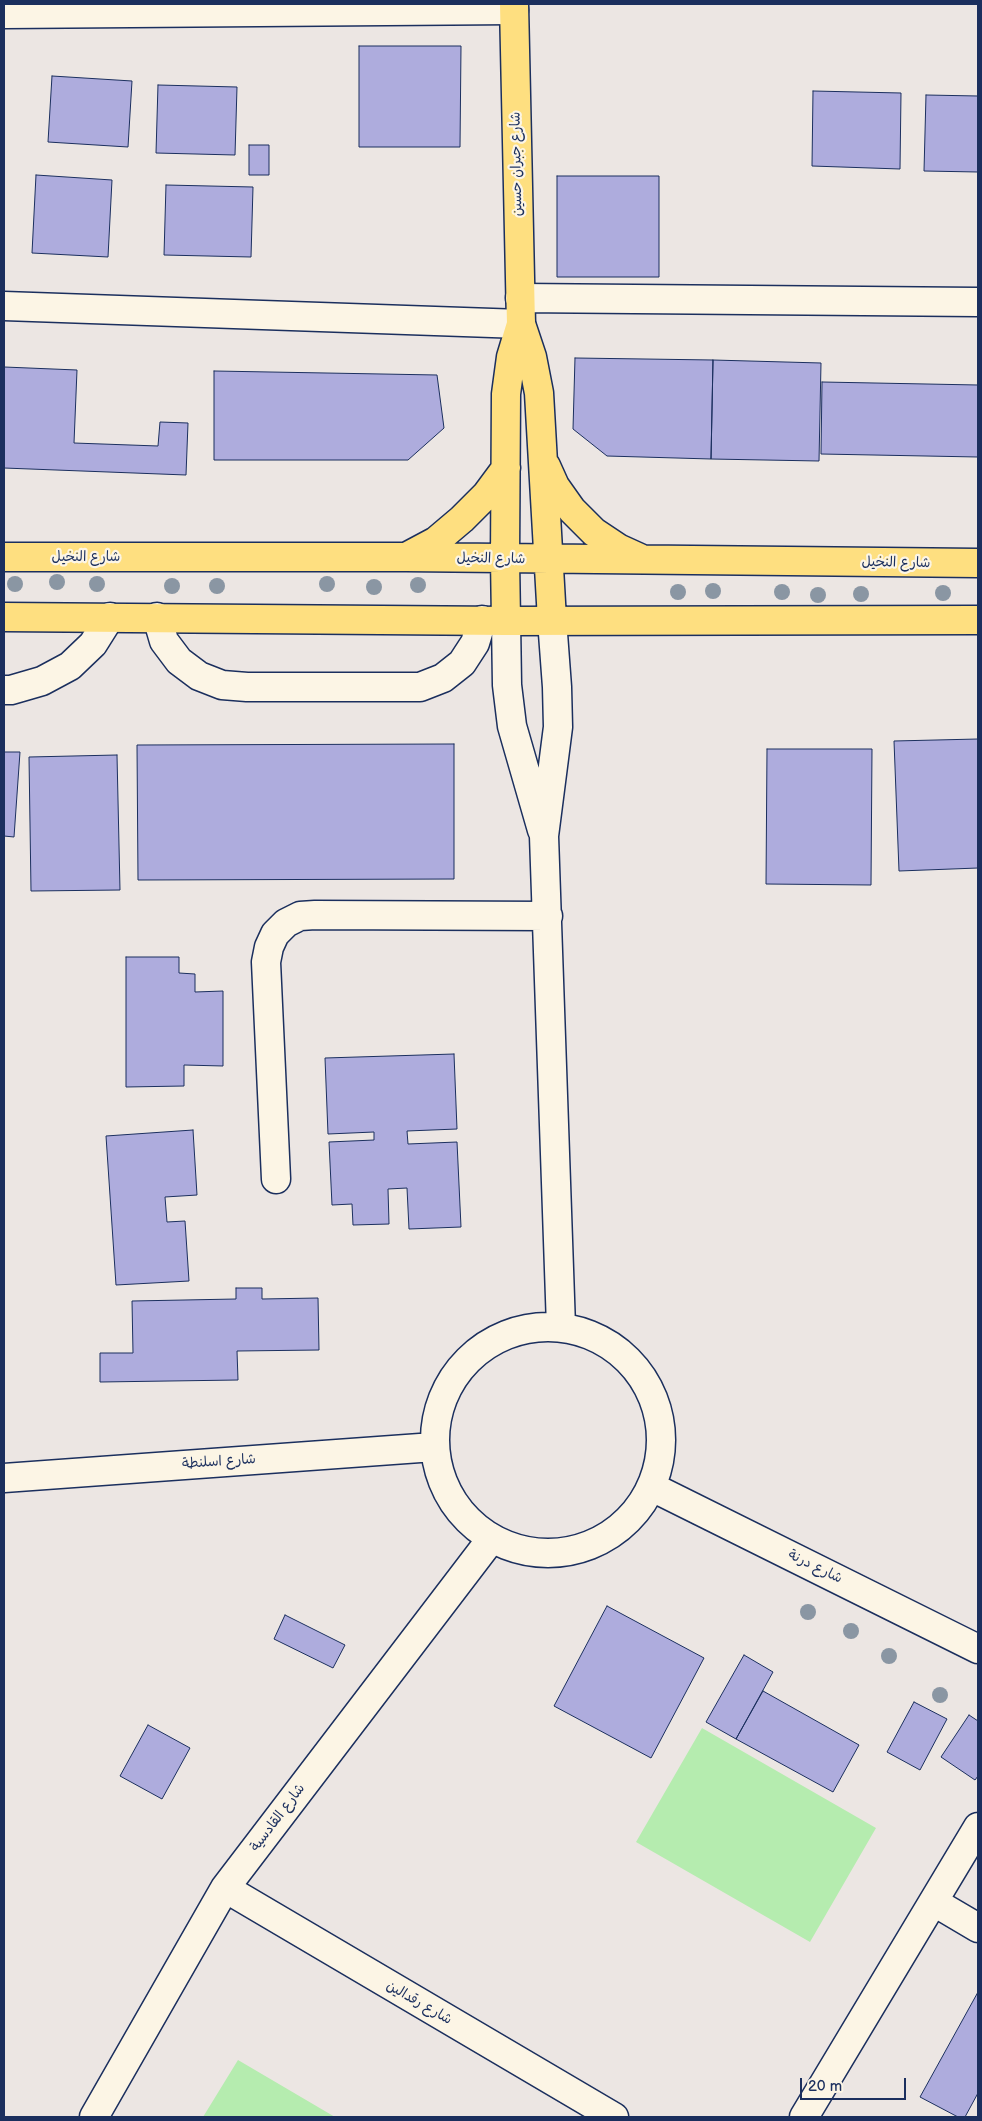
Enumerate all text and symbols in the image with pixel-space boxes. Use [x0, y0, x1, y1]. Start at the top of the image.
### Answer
street label: شارع جبران حسين [508, 112, 526, 216]
street label: شارع النخيل [52, 549, 120, 565]
street label: شارع النخيل [456, 550, 526, 568]
street label: شارع النخيل [861, 554, 931, 572]
street label: شارع اسلنطة [181, 1451, 257, 1473]
street label: شارع درنة [785, 1547, 845, 1587]
street label: شارع القادسية [247, 1781, 309, 1855]
street label: شارع رقدالين [383, 1977, 455, 2029]
scale bar [802, 2068, 908, 2100]
text: 20 m [808, 2077, 842, 2096]

